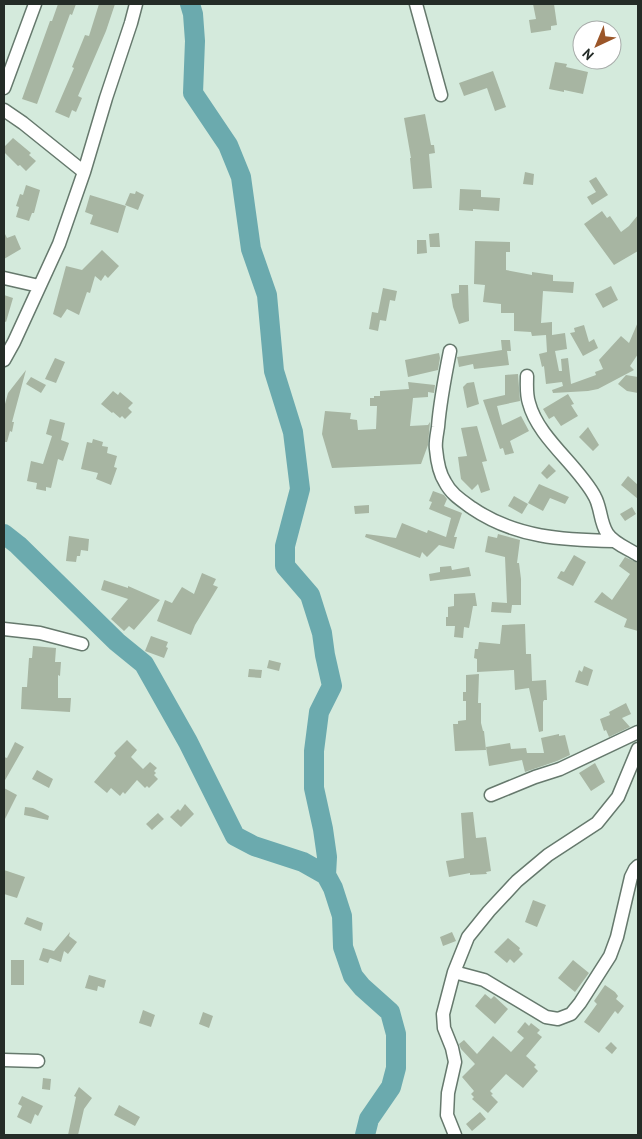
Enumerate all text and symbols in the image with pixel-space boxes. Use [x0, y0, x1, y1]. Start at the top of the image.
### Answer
north arrow [572, 20, 622, 70]
text: N [578, 45, 598, 64]

